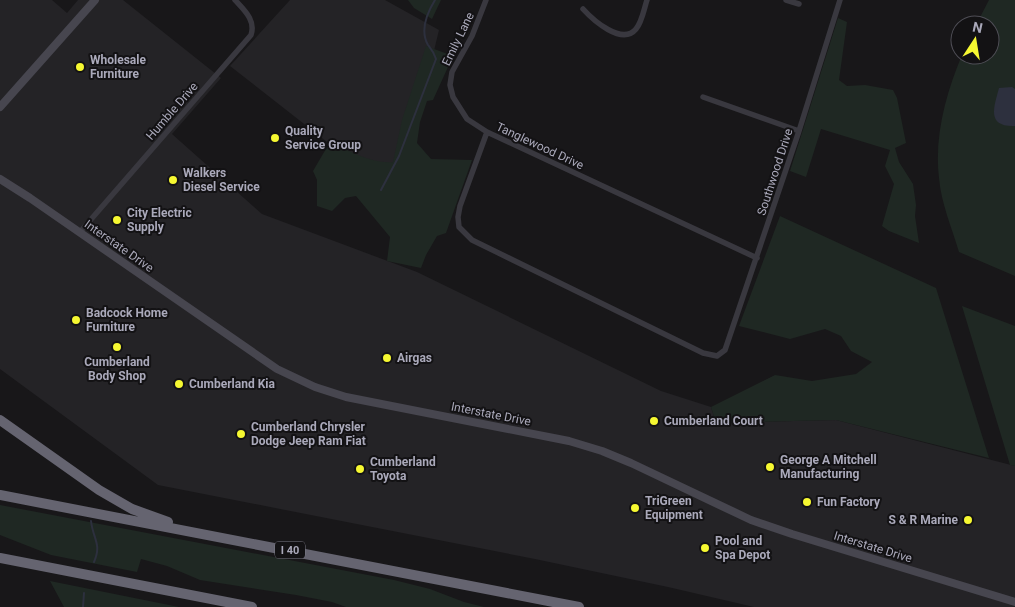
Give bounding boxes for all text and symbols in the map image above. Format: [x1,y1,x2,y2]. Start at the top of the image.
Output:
street label: Emily Lane [439,10,477,68]
north arrow [950,15,1000,65]
text: N [971,18,984,36]
place label: Wholesale Furniture [90,53,146,81]
marker: Wholesale Furniture [74,61,86,73]
street label: Humble Drive [143,79,201,143]
street label: Tanglewood Drive [494,120,586,172]
place label: Quality Service Group [285,124,361,152]
street label: Southwood Drive [754,127,796,217]
marker: Quality Service Group [269,132,281,144]
place label: Walkers Diesel Service [183,166,260,194]
marker: Walkers Diesel Service [167,174,179,186]
place label: City Electric Supply [127,206,192,234]
marker: City Electric Supply [111,214,123,226]
street label: Interstate Drive [82,217,156,275]
place label: Badcock Home Furniture [86,306,168,334]
marker: Badcock Home Furniture [70,314,82,326]
marker: Cumberland Body Shop [111,341,123,353]
place label: Airgas [397,351,432,365]
marker: Airgas [381,352,393,364]
place label: Cumberland Body Shop [84,355,150,383]
place label: Cumberland Kia [189,377,275,391]
marker: Cumberland Kia [173,378,185,390]
street label: Interstate Drive [450,399,532,429]
place label: Cumberland Court [664,414,763,428]
marker: Cumberland Court [648,415,660,427]
place label: Cumberland Chrysler Dodge Jeep Ram Fiat [251,420,366,448]
marker: Cumberland Chrysler Dodge Jeep Ram Fiat [235,428,247,440]
place label: George A Mitchell Manufacturing [780,453,877,481]
place label: Cumberland Toyota [370,455,436,483]
marker: George A Mitchell Manufacturing [764,461,776,473]
marker: Cumberland Toyota [354,463,366,475]
place label: TriGreen Equipment [645,494,703,522]
place label: Fun Factory [817,495,881,509]
marker: Fun Factory [801,496,813,508]
marker: TriGreen Equipment [629,502,641,514]
place label: S & R Marine [888,513,959,527]
marker: S & R Marine [962,514,974,526]
street label: Interstate Drive [832,528,914,566]
place label: Pool and Spa Depot [715,534,770,562]
road number: I 40 [275,542,305,558]
marker: Pool and Spa Depot [699,542,711,554]

